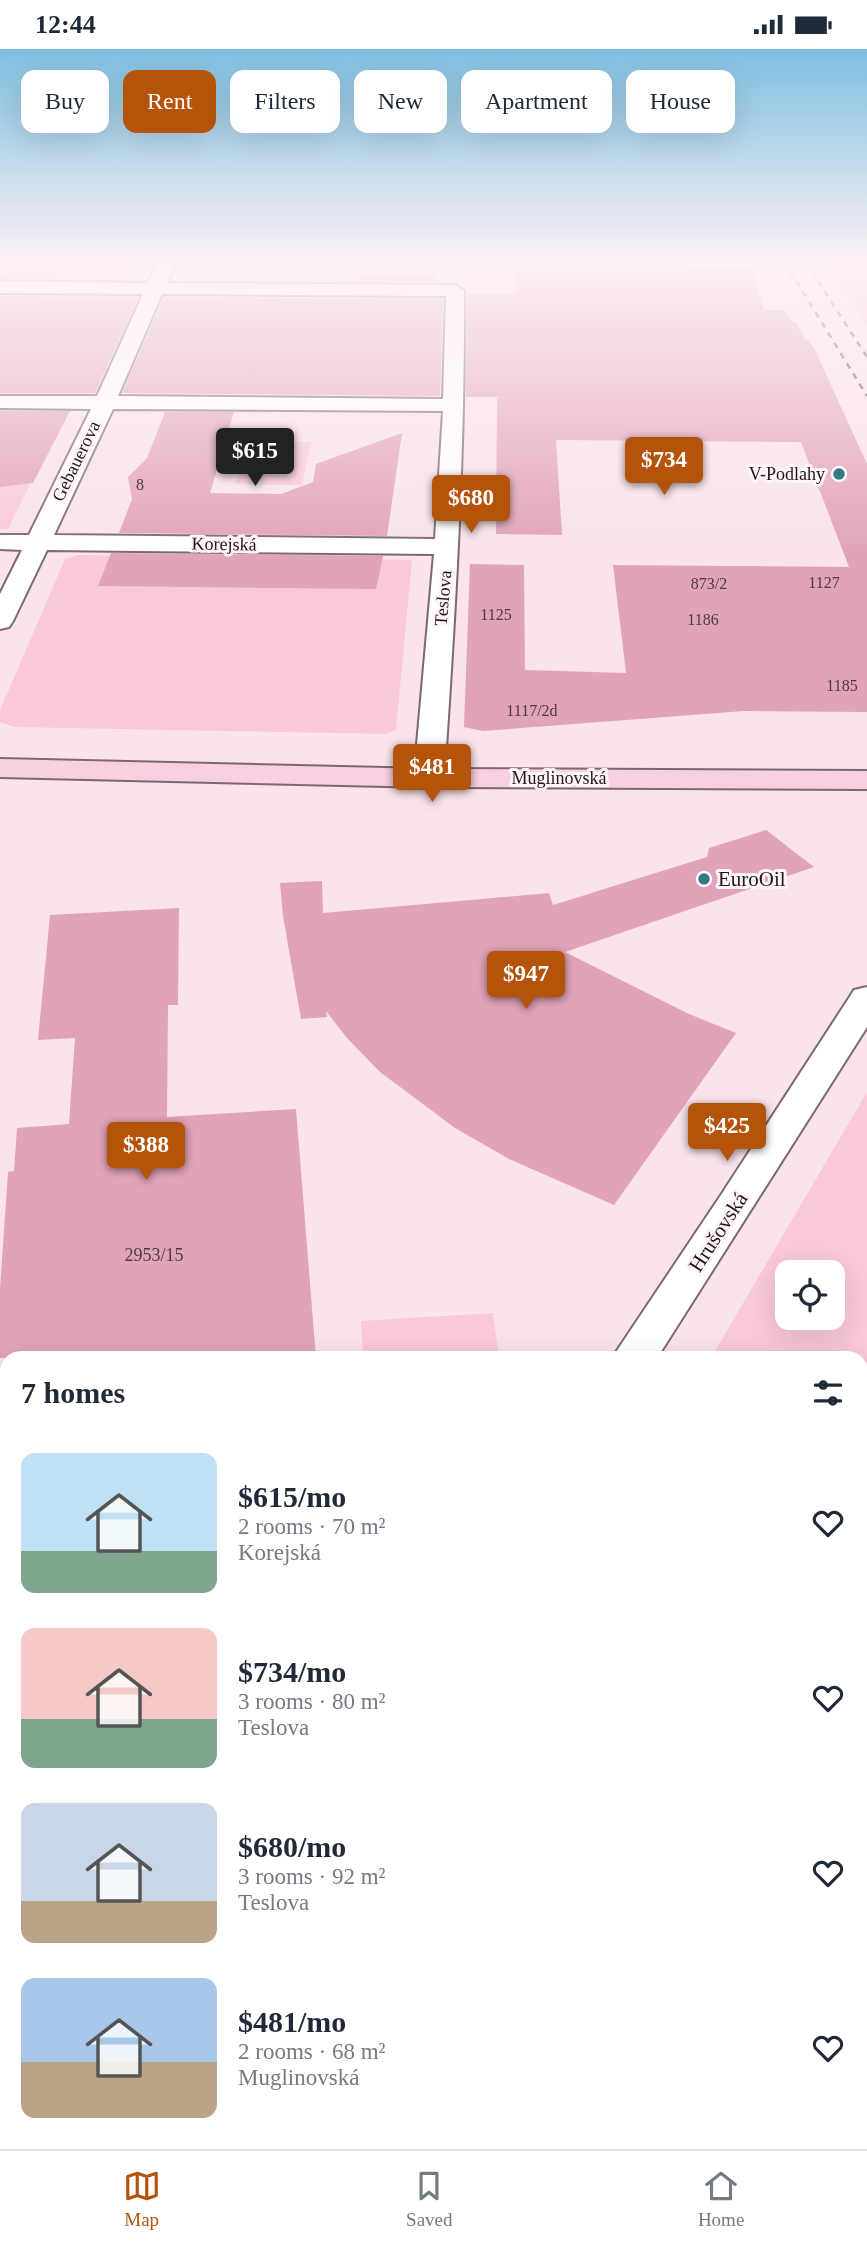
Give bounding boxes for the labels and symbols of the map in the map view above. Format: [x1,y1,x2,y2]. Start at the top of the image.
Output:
street label: Gebauerova [48,418,104,504]
pin: $615 [214,429,296,488]
pin: $734 [623,437,705,497]
place label: V-Podlahy [749,464,825,484]
marker: V-Podlahy [831,466,847,482]
pin: $680 [430,475,512,535]
house number: 8 [136,476,144,493]
street label: Korejská [191,533,257,555]
street label: Teslova [431,569,455,627]
house number: 1127 [808,574,840,591]
house number: 873/2 [691,575,727,592]
house number: 1125 [480,606,512,623]
house number: 1186 [687,611,719,628]
house number: 1185 [826,677,858,694]
house number: 1117/2d [506,702,558,719]
pin: $481 [391,745,473,804]
street label: Muglinovská [511,768,607,788]
place label: EuroOil [718,867,786,891]
marker: EuroOil [696,871,712,887]
pin: $947 [485,951,567,1011]
pin: $425 [686,1103,768,1163]
pin: $388 [105,1123,187,1182]
street label: Hrušovská [683,1187,753,1276]
house number: 2953/15 [124,1245,184,1265]

